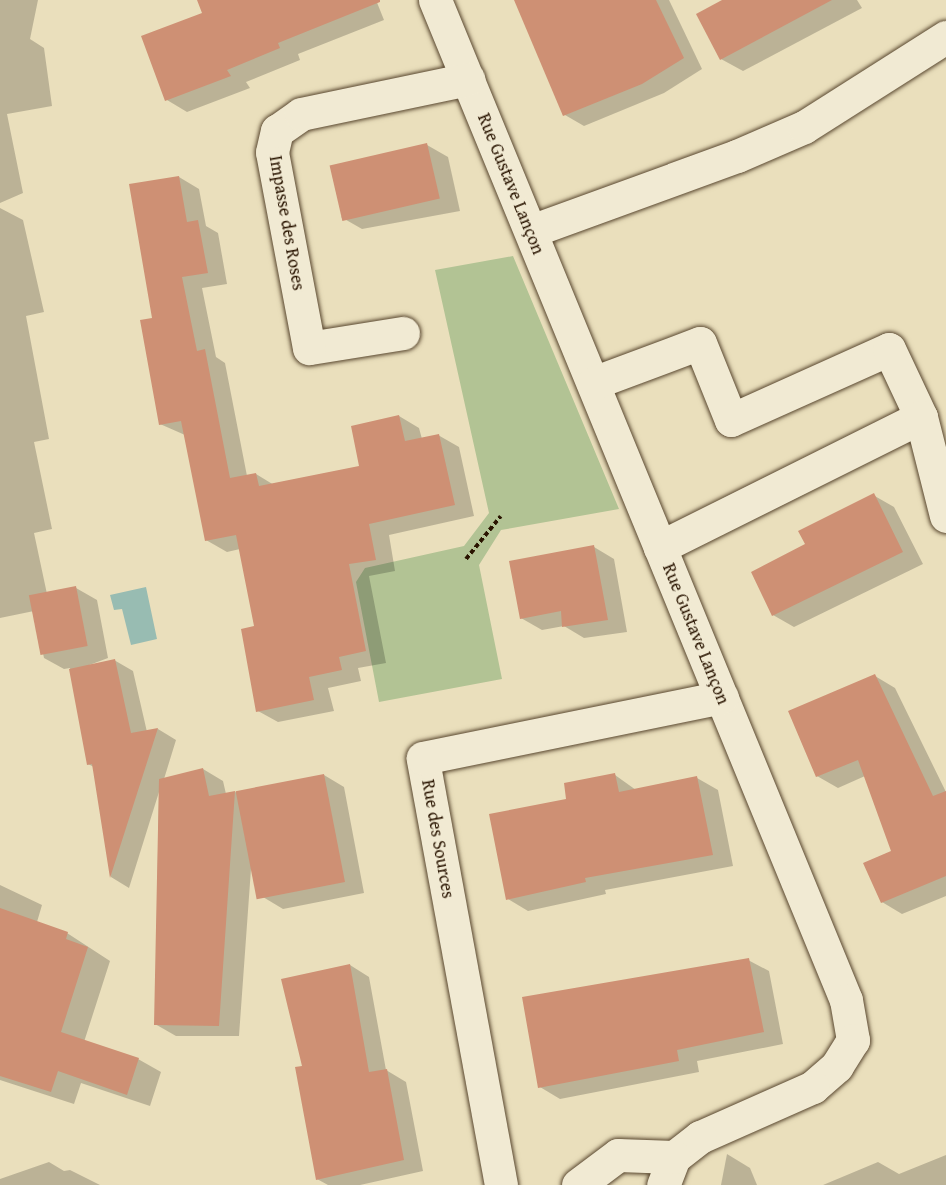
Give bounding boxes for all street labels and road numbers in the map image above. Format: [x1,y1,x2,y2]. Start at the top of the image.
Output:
street label: Rue Gustave Lançon [473,110,549,258]
street label: Impasse des Roses [265,154,309,292]
street label: Rue Gustave Lançon [658,560,734,708]
street label: Rue des Sources [417,778,459,900]

